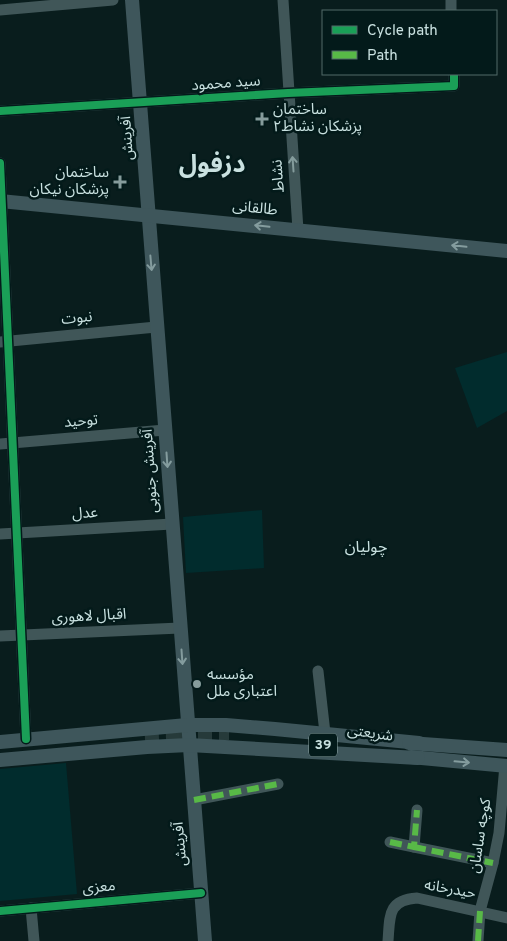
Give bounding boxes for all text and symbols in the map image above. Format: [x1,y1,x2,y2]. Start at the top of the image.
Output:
legend [322,10,497,75]
text: Cycle path [367,22,438,41]
text: Path [367,47,398,66]
street label: سید محمود [191,72,261,96]
place label: ساختمان پزشکان نشاط۲ [273,101,362,137]
marker: ساختمان پزشکان نشاط۲ [255,112,269,126]
street label: آفرینش [117,115,139,161]
district label: دزفول [179,150,245,182]
one-way arrow [289,156,298,172]
street label: نشاط [268,159,290,193]
place label: ساختمان پزشکان نیکان [30,164,109,200]
marker: ساختمان پزشکان نیکان [113,175,127,189]
street label: طالقانی [231,197,279,221]
one-way arrow [254,222,270,231]
one-way arrow [451,241,467,251]
one-way arrow [147,255,156,271]
street label: نبوت [61,308,93,330]
street label: توحید [63,411,99,433]
street label: آفرینش جنوبی [139,428,163,514]
one-way arrow [162,452,172,468]
street label: عدل [72,504,99,524]
district label: چولیان [345,538,387,558]
street label: اقبال لاهوری [51,606,127,628]
one-way arrow [178,649,187,665]
place label: مؤسسه اعتباری ملل [207,666,277,702]
marker: مؤسسه اعتباری ملل [191,678,203,690]
street label: شریعتی [346,721,394,747]
road number: 39 [309,734,337,756]
one-way arrow [454,757,470,767]
street label: کوچه ساسان [466,796,496,875]
street label: آفرینش [170,820,192,867]
street label: حیدرخانه [423,876,477,904]
street label: معزی [82,877,116,899]

